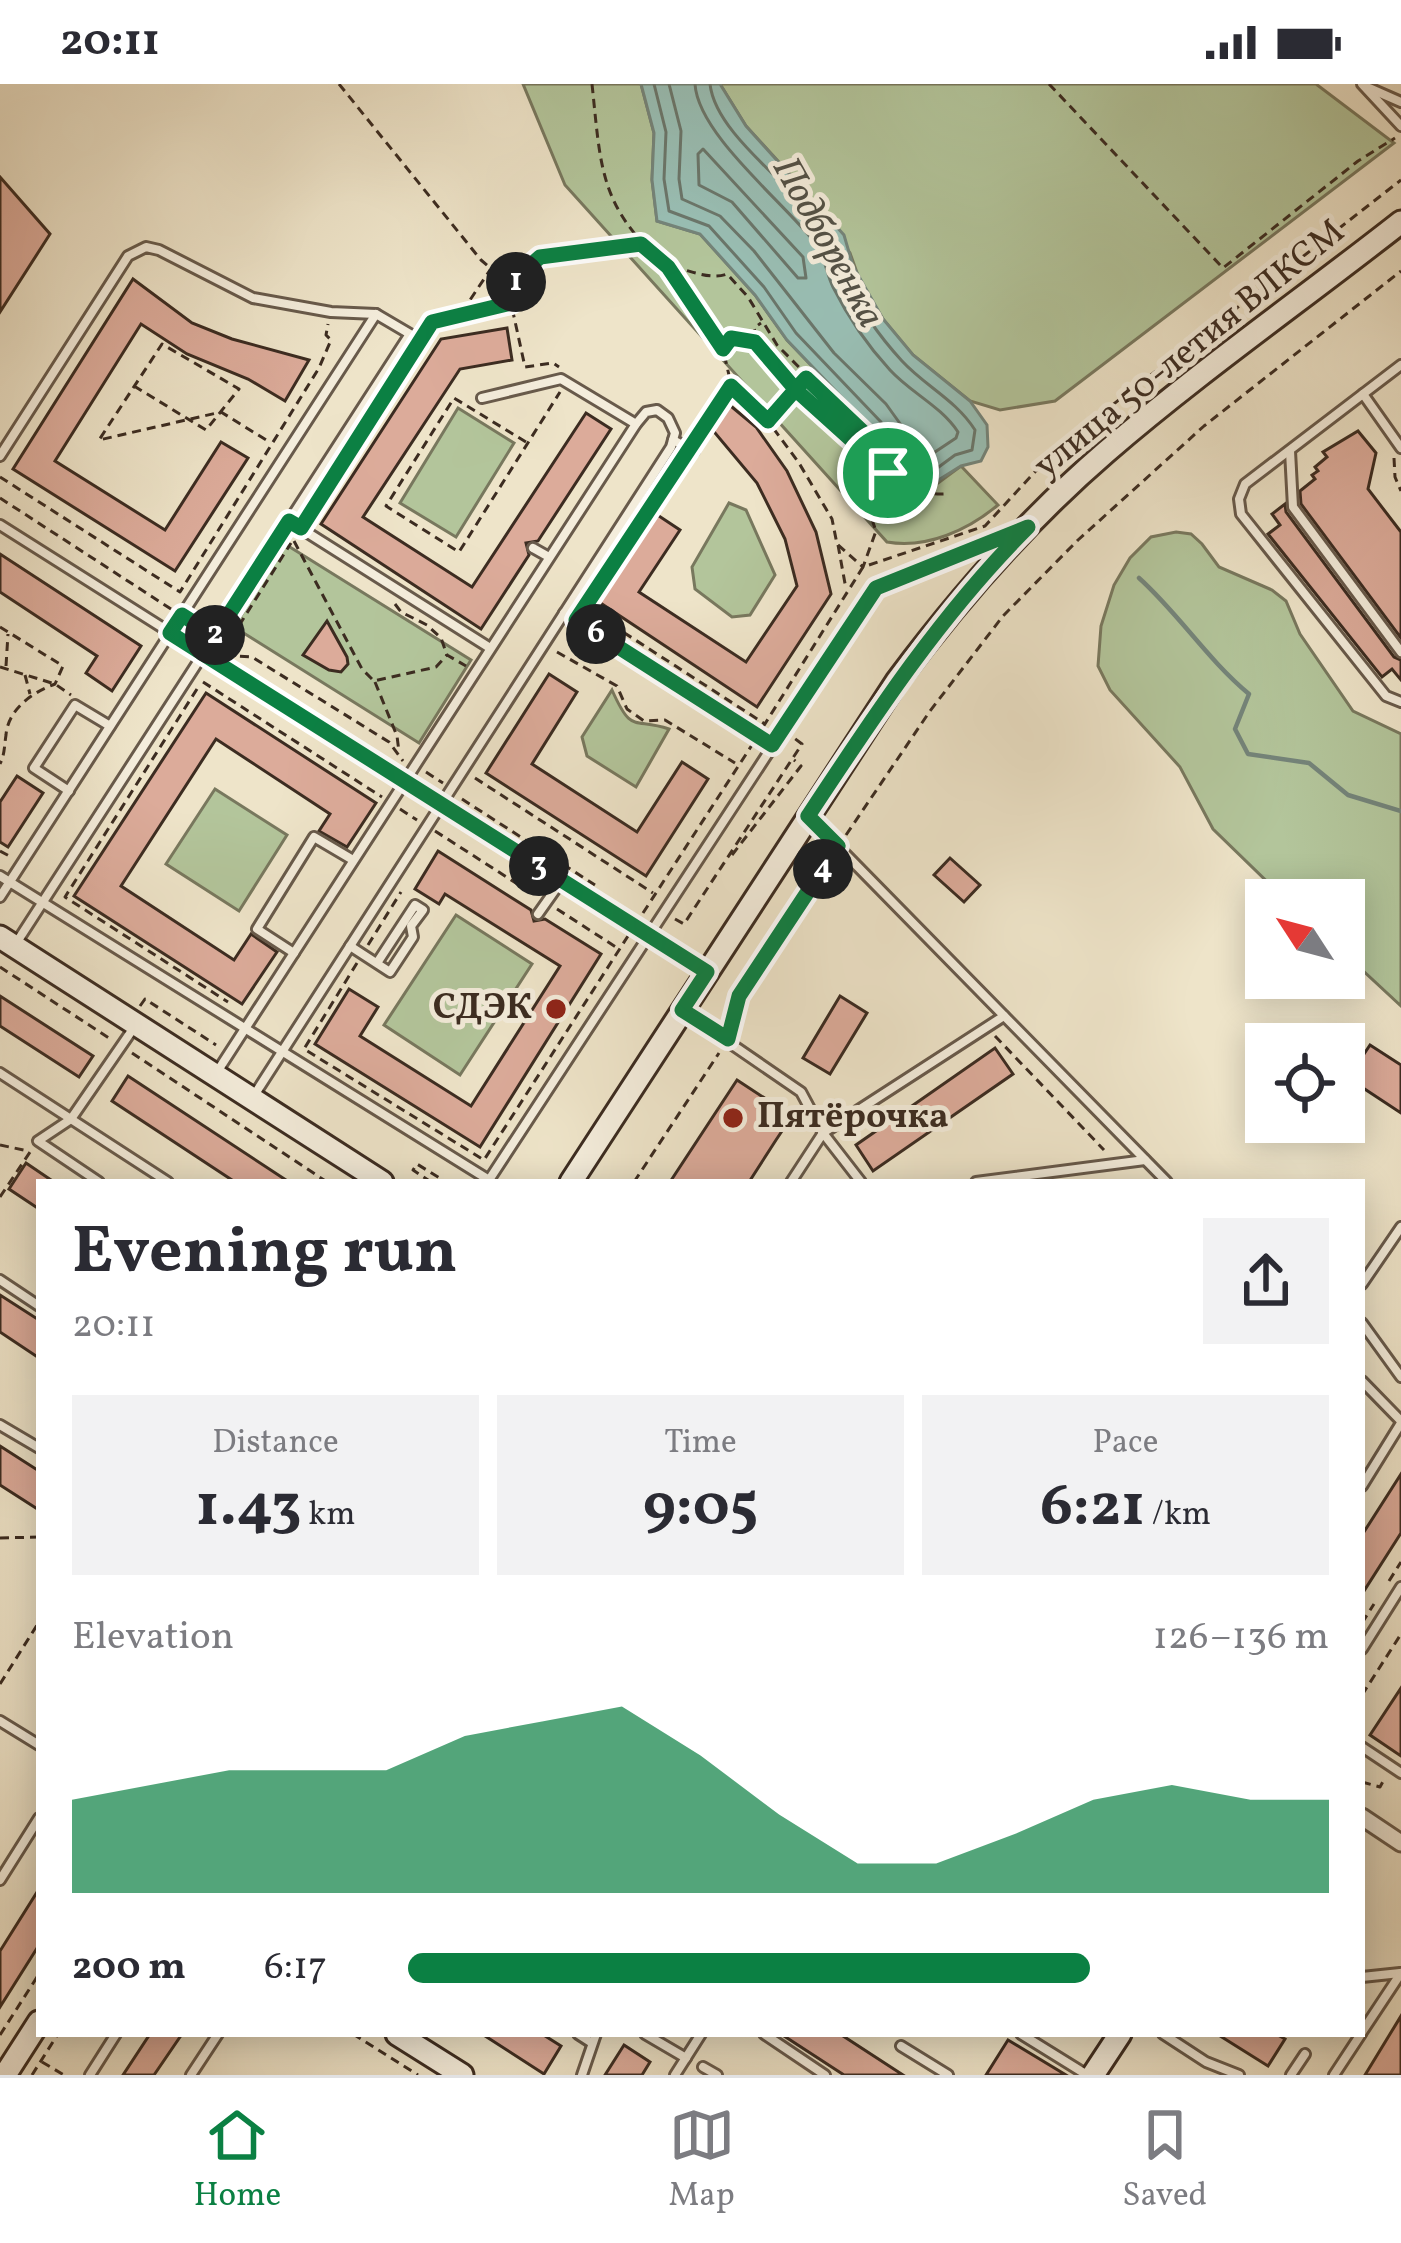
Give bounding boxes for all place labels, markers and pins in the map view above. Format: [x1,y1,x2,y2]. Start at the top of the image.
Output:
pin: 1 [486,252,546,312]
pin [837,422,939,524]
pin: 6 [566,604,626,664]
pin: 2 [185,605,245,665]
pin: 3 [509,836,569,896]
pin: 4 [793,839,853,899]
place label: СДЭК [433,984,532,1034]
marker: СДЭК [543,996,569,1022]
place label: Пятёрочка [757,1093,949,1143]
marker: Пятёрочка [720,1105,746,1131]

